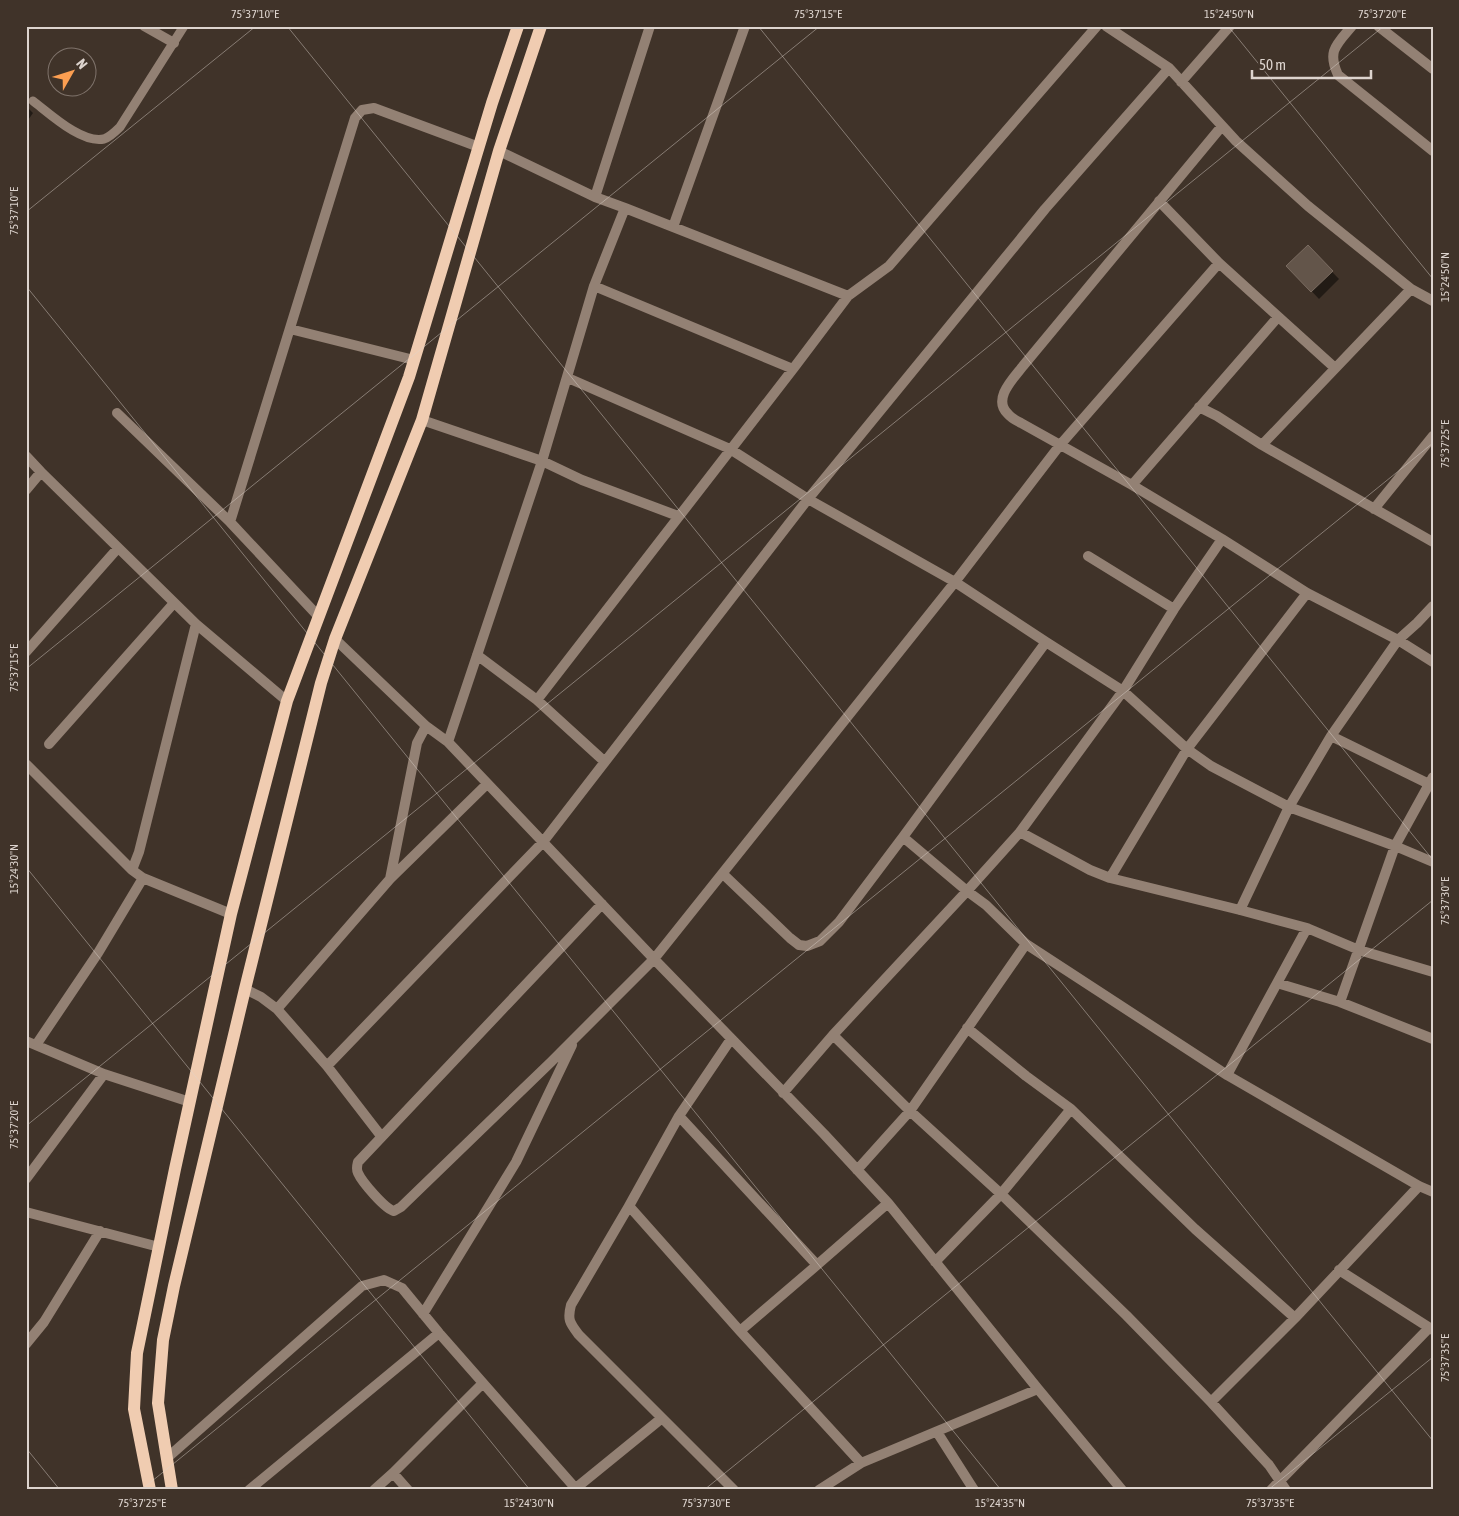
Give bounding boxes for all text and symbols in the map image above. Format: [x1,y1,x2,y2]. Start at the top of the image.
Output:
text: 75°37'10"E [231,7,279,21]
text: 75°37'15"E [794,7,842,21]
text: 15°24'50"N [1204,7,1254,21]
text: 75°37'20"E [1358,7,1406,21]
north arrow [48,48,98,98]
scale bar [1252,48,1370,80]
text: N [73,56,91,72]
text: 50 m [1259,56,1286,73]
text: 75°37'10"E [7,187,21,235]
text: 15°24'50"N [1438,252,1452,302]
text: 75°37'25"E [1438,420,1452,468]
text: 75°37'15"E [7,644,21,692]
text: 15°24'30"N [7,844,21,894]
text: 75°37'30"E [1438,877,1452,925]
text: 75°37'20"E [7,1101,21,1149]
text: 75°37'35"E [1438,1334,1452,1382]
text: 75°37'25"E [118,1496,166,1510]
text: 15°24'30"N [504,1496,554,1510]
text: 75°37'30"E [682,1496,730,1510]
text: 15°24'35"N [975,1496,1025,1510]
text: 75°37'35"E [1246,1496,1294,1510]

